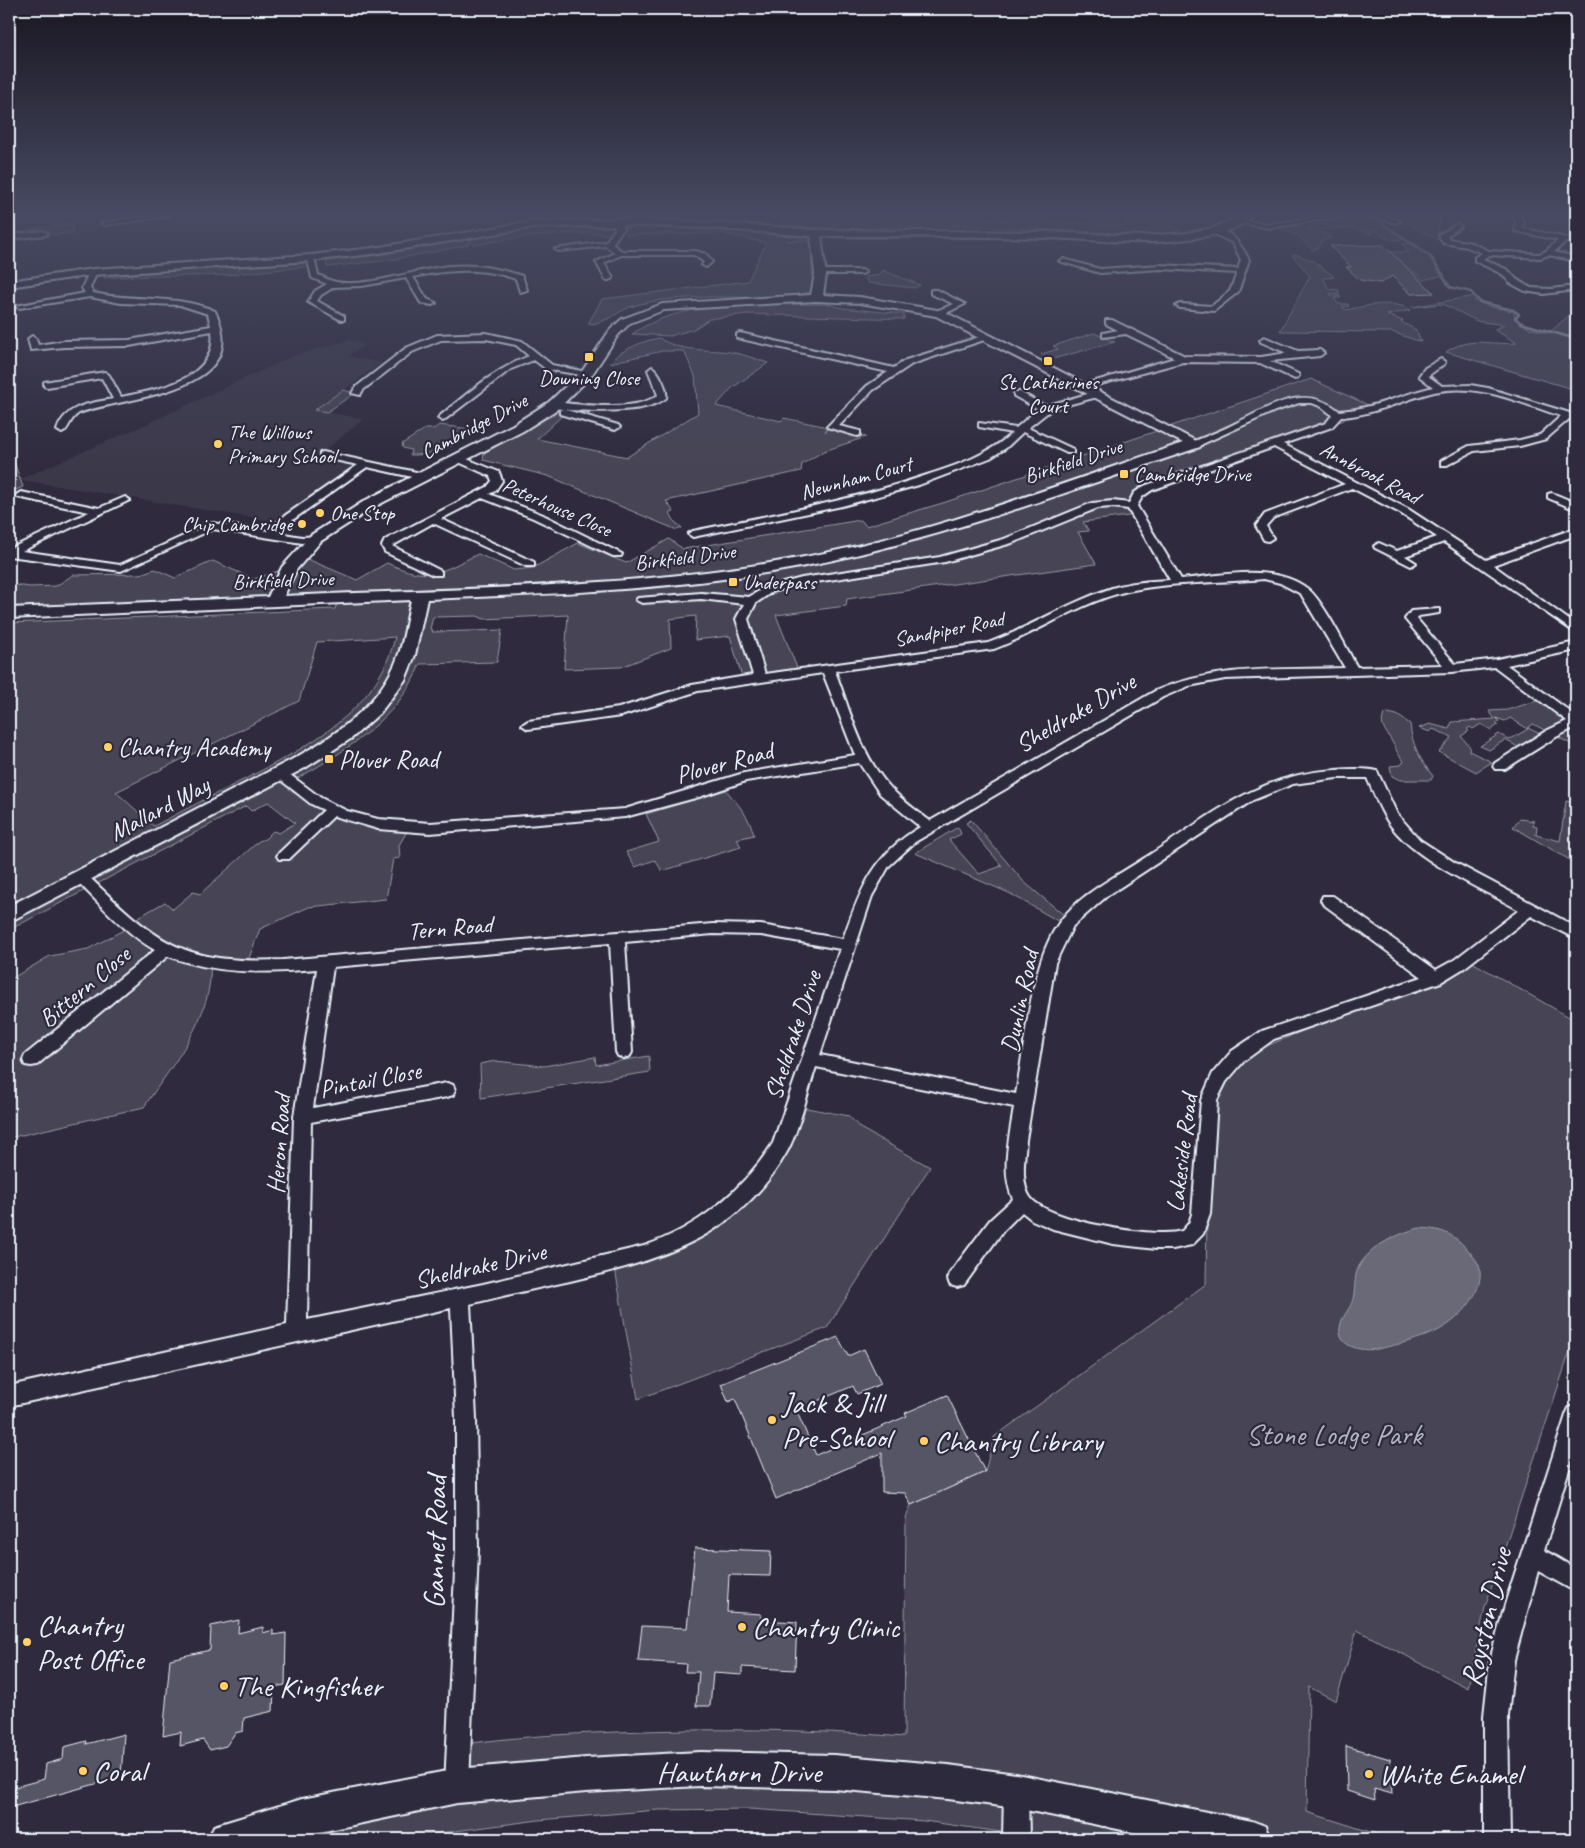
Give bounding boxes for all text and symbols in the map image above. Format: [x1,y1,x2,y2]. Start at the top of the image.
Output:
marker: Downing Close [583,351,595,363]
marker: St Catherines Court [1042,355,1054,367]
place label: Downing Close [539,365,641,391]
place label: St Catherines Court [998,369,1100,419]
street label: Cambridge Drive [416,387,533,465]
place label: The Willows Primary School [228,419,339,469]
street label: Birkfield Drive [1021,432,1127,489]
street label: Annbrook Road [1316,436,1427,511]
marker: The Willows Primary School [212,438,224,450]
street label: Newnham Court [797,450,918,505]
place label: Cambridge Drive [1134,461,1252,487]
marker: Cambridge Drive [1118,468,1130,480]
street label: Peterhouse Close [499,472,617,543]
place label: One Stop [330,500,396,526]
marker: One Stop [314,507,326,519]
place label: Chip Cambridge [182,511,294,537]
marker: Chip Cambridge [296,518,308,530]
street label: Birkfield Drive [633,538,739,576]
street label: Birkfield Drive [232,565,336,595]
place label: Underpass [743,569,818,595]
marker: Underpass [727,576,739,588]
street label: Sandpiper Road [892,605,1009,652]
street label: Sheldrake Drive [1010,665,1143,760]
place label: Chantry Academy [118,732,272,764]
street label: Plover Road [672,734,780,791]
marker: Chantry Academy [102,741,114,753]
place label: Plover Road [339,744,442,776]
marker: Plover Road [323,753,335,765]
street label: Mallard Way [104,768,216,849]
street label: Tern Road [406,908,497,948]
street label: Bittern Close [32,938,139,1035]
street label: Dunlin Road [994,943,1047,1055]
street label: Sheldrake Drive [757,965,829,1104]
street label: Pintail Close [317,1054,425,1105]
street label: Lakeside Road [1159,1088,1206,1214]
street label: Heron Road [260,1090,299,1195]
street label: Sheldrake Drive [412,1235,551,1297]
place label: Jack & Jill Pre-School [780,1384,896,1456]
marker: Jack & Jill Pre-School [766,1414,778,1426]
park label: Stone Lodge Park [1246,1415,1424,1453]
place label: Chantry Library [934,1422,1105,1460]
marker: Chantry Library [918,1435,930,1447]
street label: Gannet Road [415,1471,455,1609]
street label: Royston Drive [1452,1542,1521,1690]
place label: Chantry Post Office [37,1606,146,1678]
place label: Chantry Clinic [752,1608,901,1646]
marker: Chantry Clinic [736,1621,748,1633]
marker: Chantry Post Office [21,1636,33,1648]
place label: The Kingfisher [234,1667,384,1705]
marker: The Kingfisher [218,1680,230,1692]
place label: Coral [93,1752,151,1790]
street label: Hawthorn Drive [657,1753,823,1791]
place label: White Enamel [1379,1755,1526,1793]
marker: Coral [77,1765,89,1777]
marker: White Enamel [1363,1768,1375,1780]

